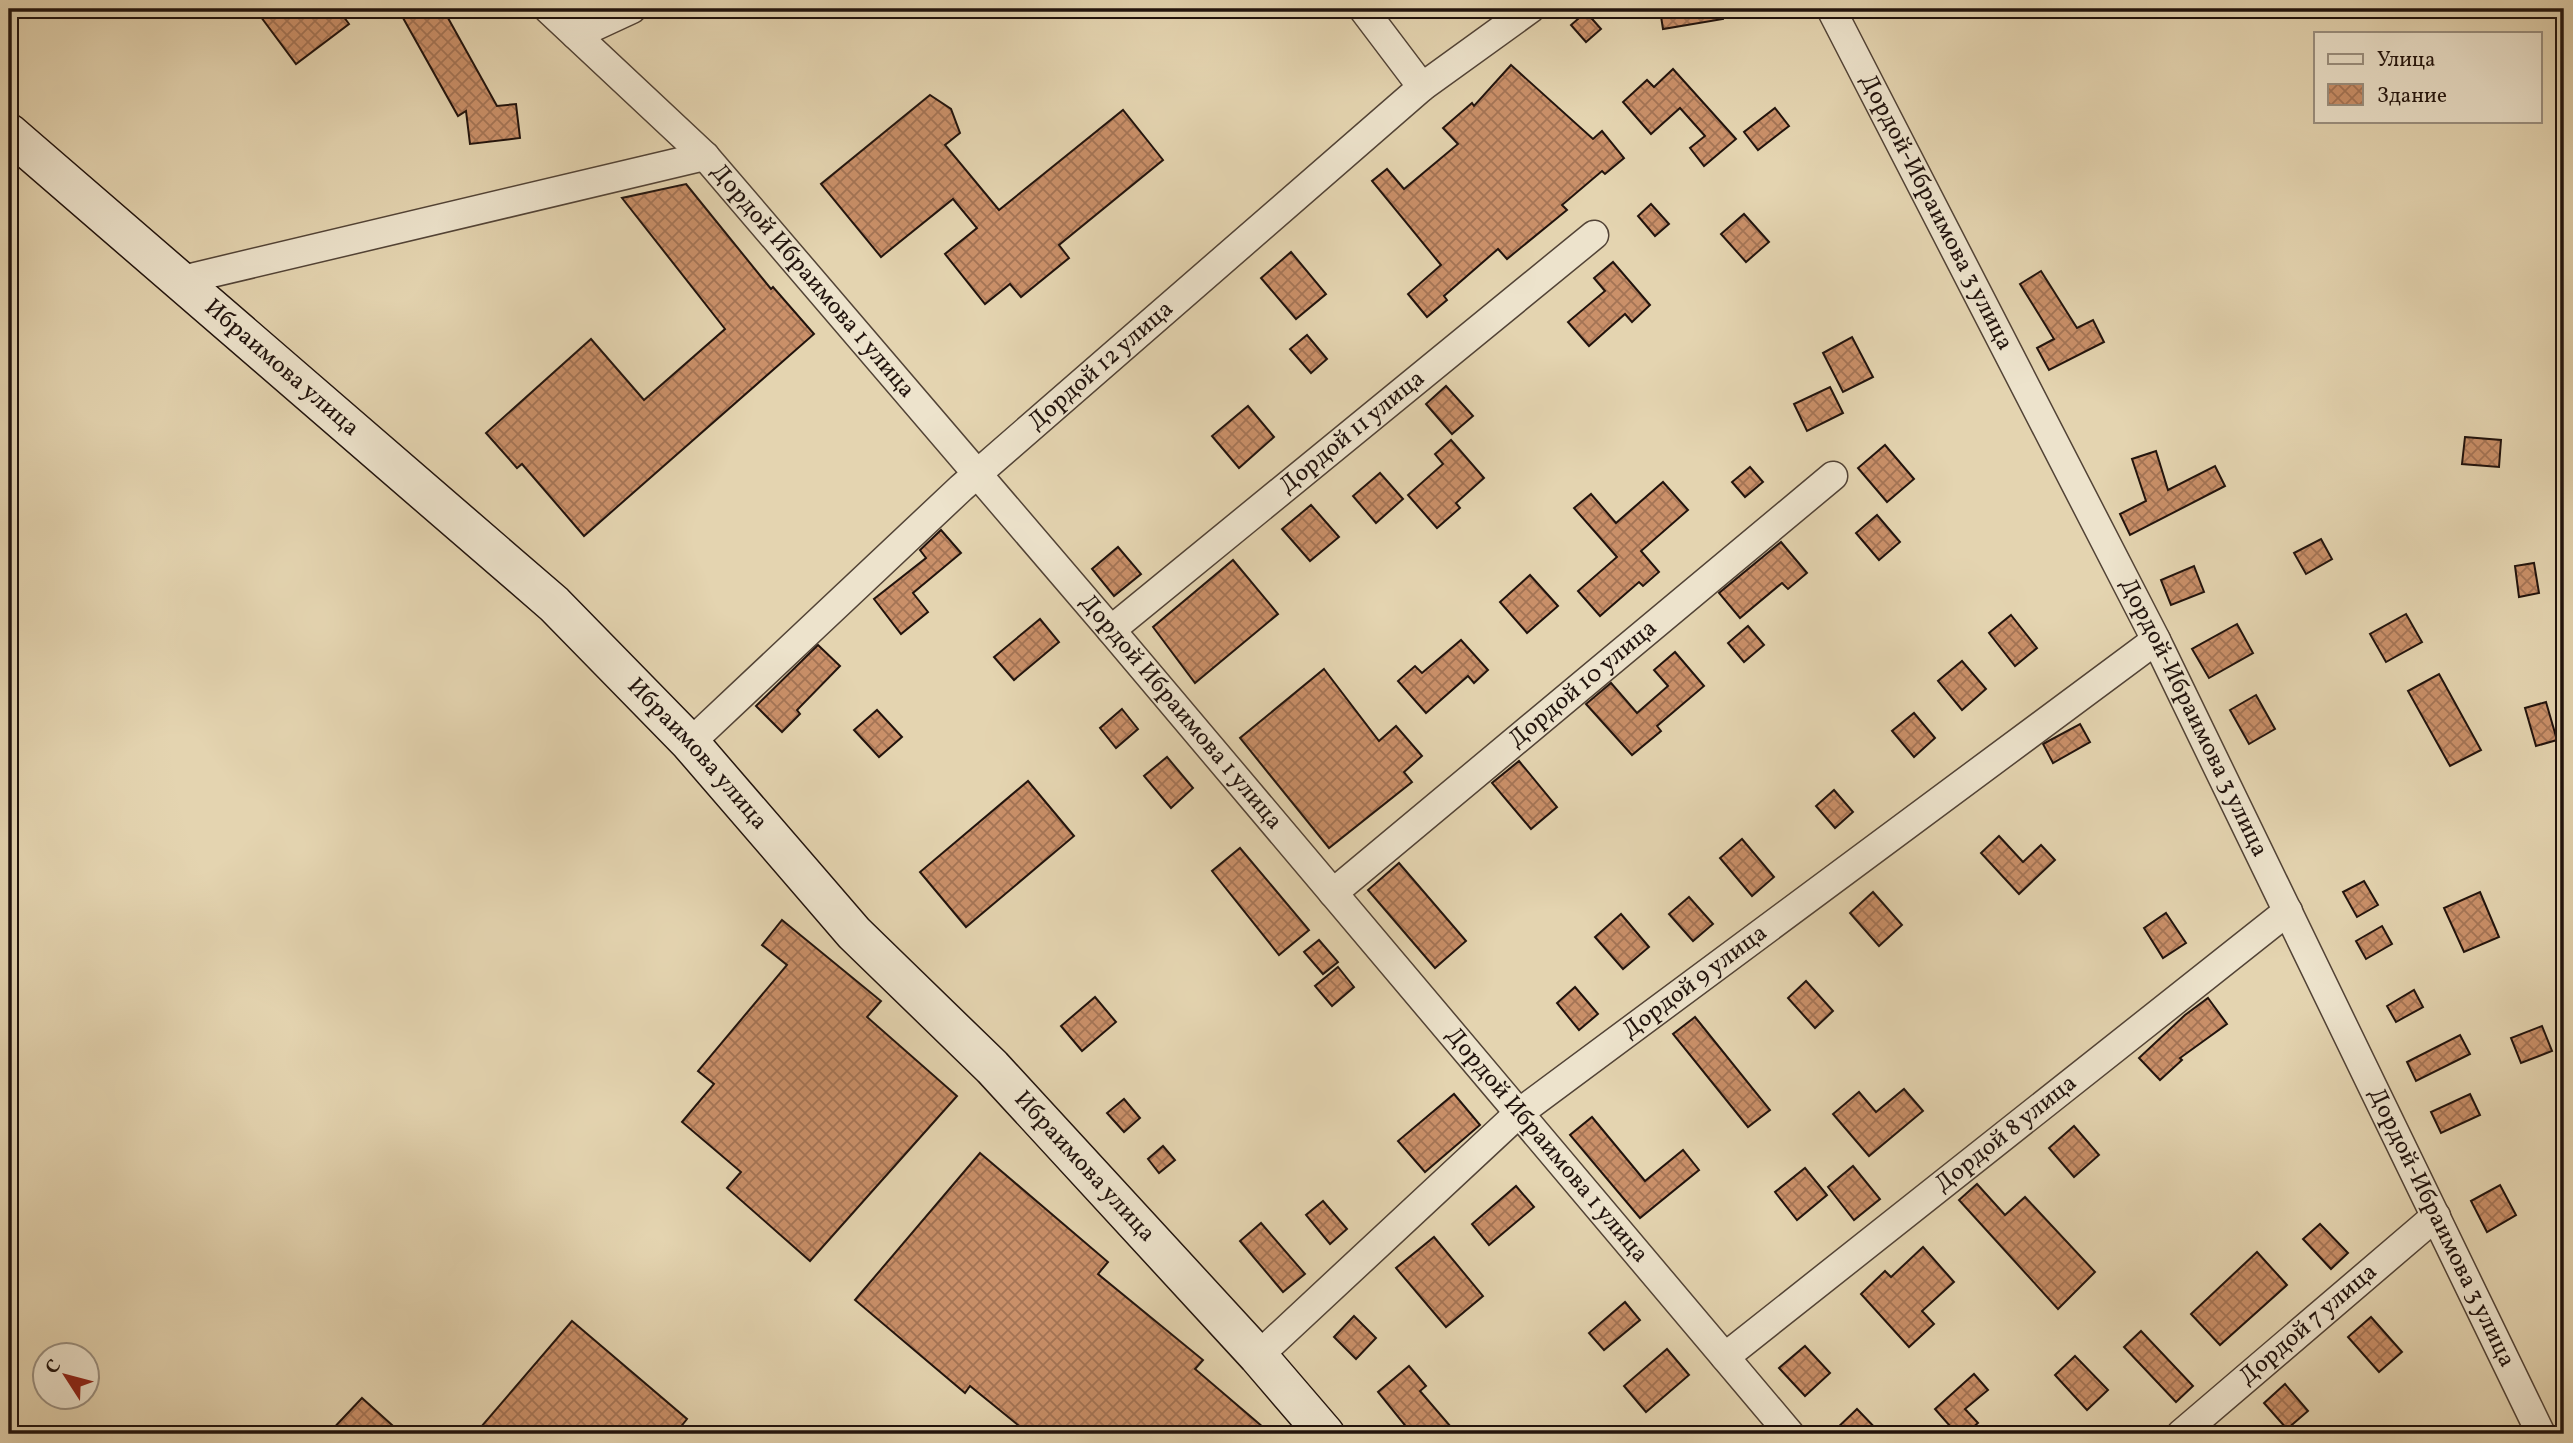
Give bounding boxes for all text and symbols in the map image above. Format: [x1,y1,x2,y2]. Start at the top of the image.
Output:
legend [2314,32,2542,122]
text: Улица [2377,46,2435,75]
street label: Дордой-Ибраимова 3 улица [1850,68,2021,357]
text: Здание [2377,82,2447,111]
street label: Дордой Ибраимова 1 улица [702,157,923,406]
street label: Ибраимова улица [196,292,366,445]
street label: Дордой 12 улица [1021,293,1181,439]
street label: Дордой 11 улица [1272,363,1433,502]
street label: Дордой-Ибраимова 3 улица [2110,572,2276,863]
street label: Дордой Ибраимова 1 улица [1071,587,1290,838]
street label: Дордой 10 улица [1502,612,1665,756]
street label: Ибраимова улица [619,671,775,838]
street label: Дордой 9 улица [1615,917,1775,1047]
street label: Дордой Ибраимова 1 улица [1437,1020,1656,1271]
street label: Дордой 8 улица [1928,1067,2085,1201]
street label: Дордой-Ибраимова 3 улица [2359,1082,2523,1373]
street label: Ибраимова улица [1005,1084,1163,1250]
street label: Дордой 7 улица [2232,1256,2385,1394]
north arrow [32,1342,102,1412]
text: С [40,1355,68,1380]

